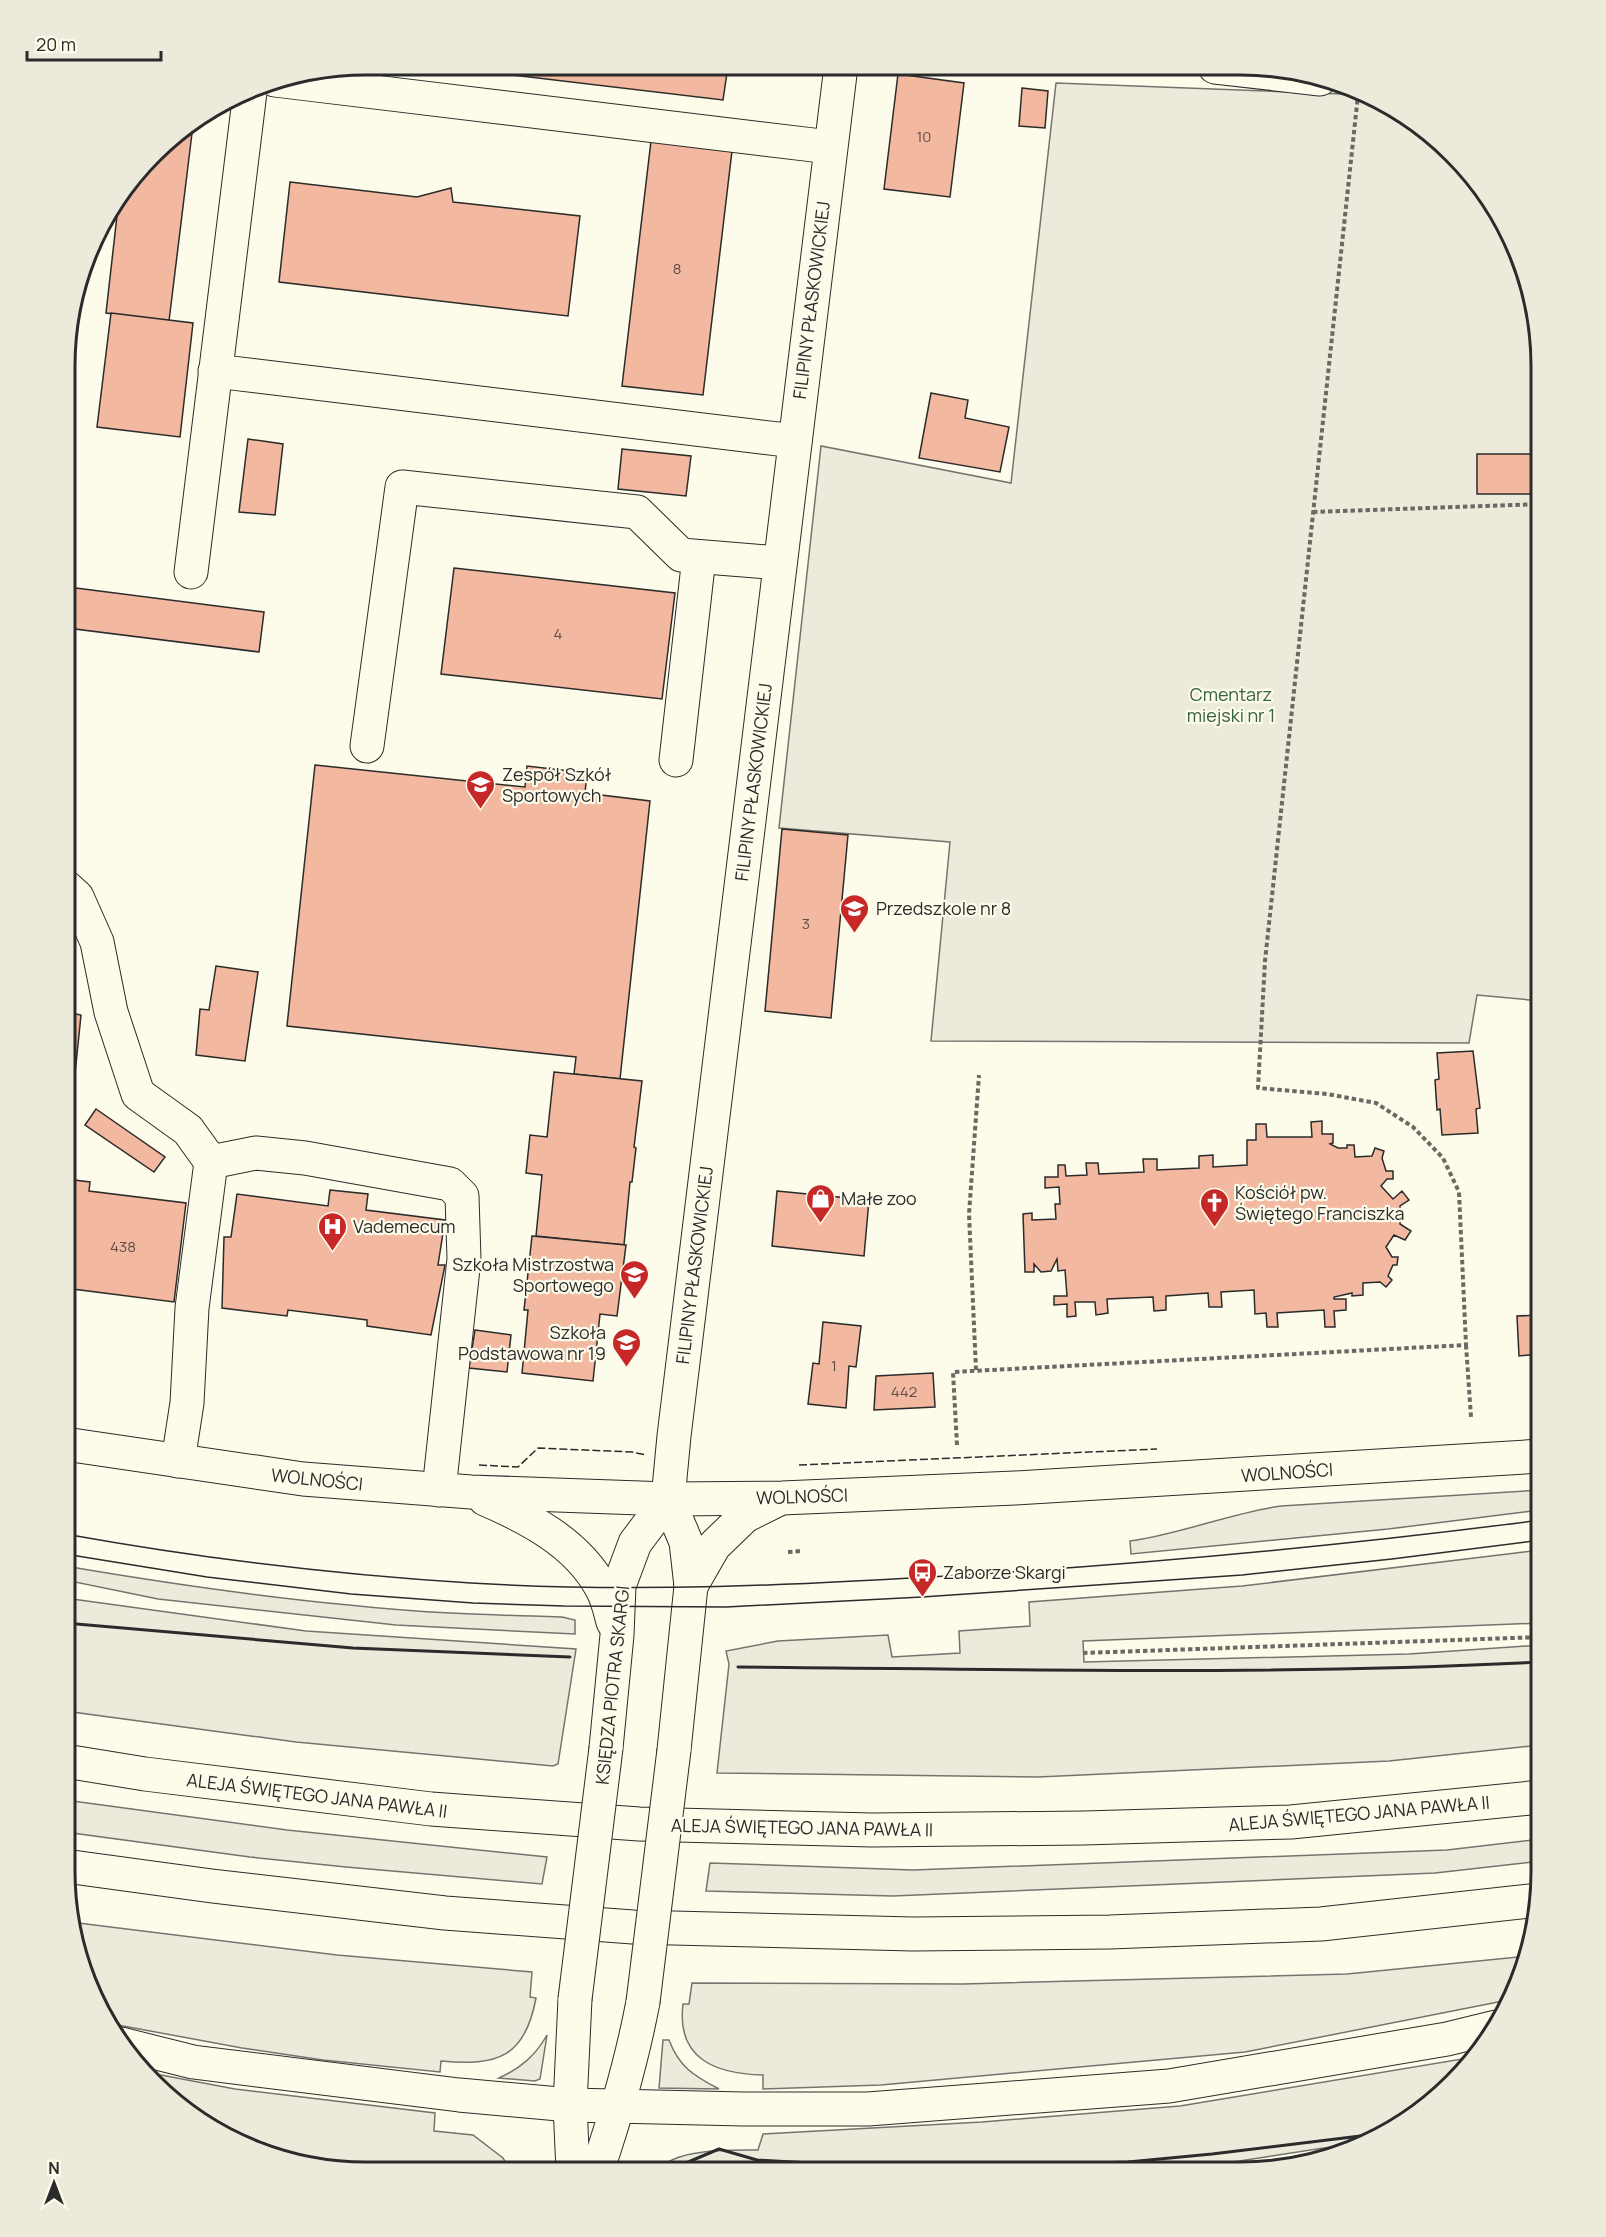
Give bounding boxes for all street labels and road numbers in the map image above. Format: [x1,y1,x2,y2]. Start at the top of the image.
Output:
street label: FILIPINY PŁASKOWICKIEJ [787,200,835,400]
street label: FILIPINY PŁASKOWICKIEJ [729,682,777,882]
street label: FILIPINY PŁASKOWICKIEJ [670,1165,718,1365]
street label: WOLNOŚCI [1240,1457,1334,1487]
street label: WOLNOŚCI [270,1462,364,1496]
street label: WOLNOŚCI [755,1482,849,1510]
street label: KSIĘDZA PIOTRA SKARGI [590,1584,634,1786]
street label: ALEJA ŚWIĘTEGO JANA PAWŁA II [185,1767,449,1823]
street label: ALEJA ŚWIĘTEGO JANA PAWŁA II [1227,1790,1491,1836]
street label: ALEJA ŚWIĘTEGO JANA PAWŁA II [671,1813,933,1841]

